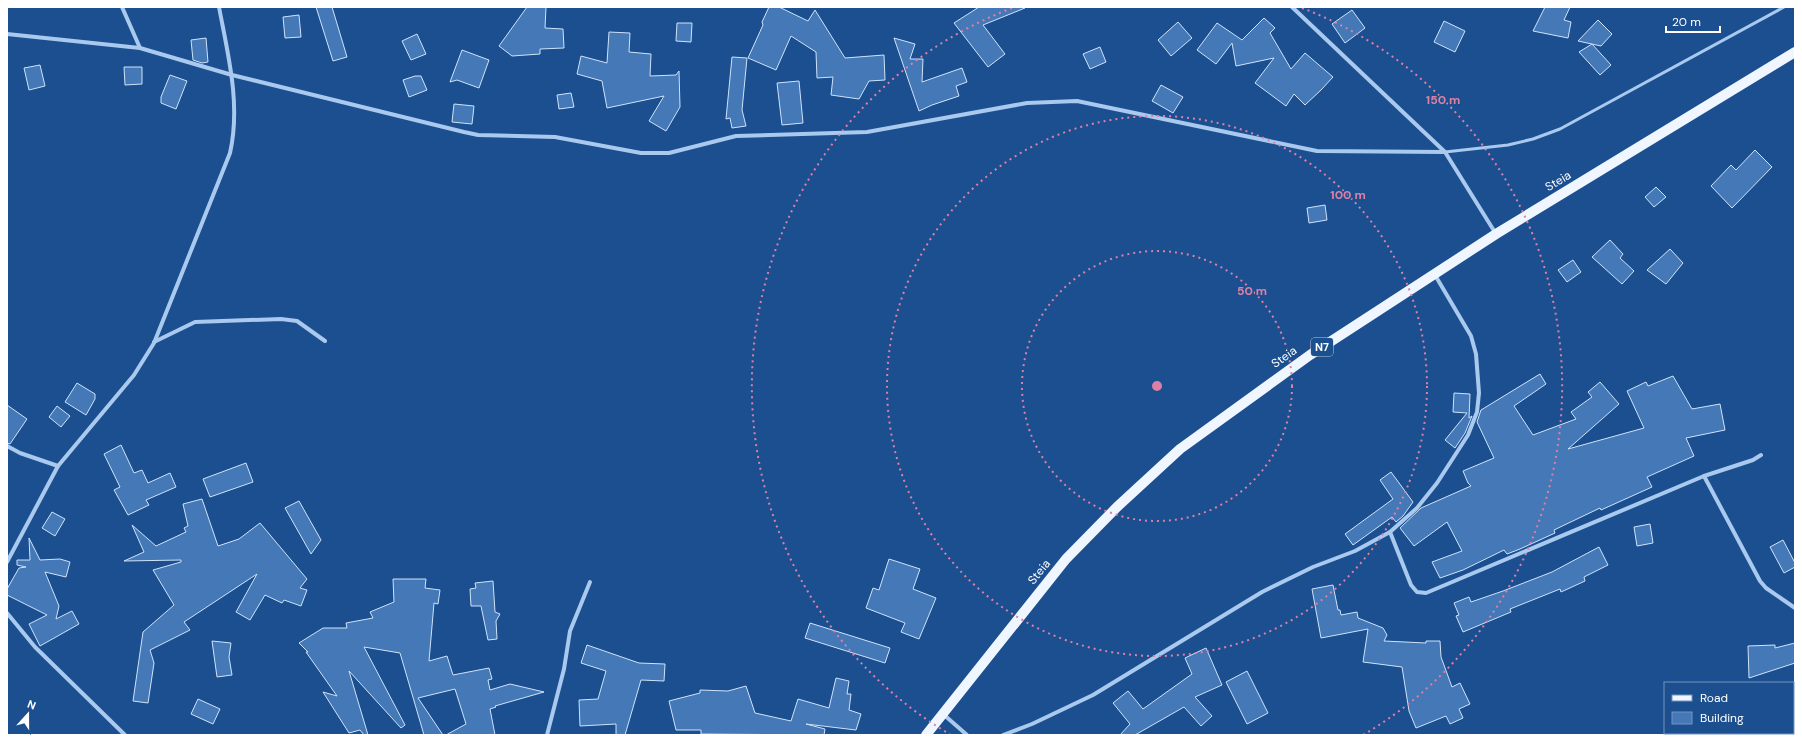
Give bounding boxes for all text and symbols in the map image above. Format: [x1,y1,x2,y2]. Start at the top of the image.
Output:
scale bar [1666,8,1720,34]
text: 20 m [1672,14,1701,30]
text: 150 m [1426,92,1460,108]
street label: Steia [1542,167,1574,195]
text: 100 m [1330,187,1366,203]
text: 50 m [1237,283,1267,299]
road number: N7 [1311,338,1333,356]
street label: Steia [1268,342,1300,372]
centre of rings [1150,379,1164,393]
street label: Steia [1024,556,1054,588]
legend [1664,682,1794,734]
text: Road [1700,690,1728,706]
north arrow [8,694,48,734]
text: N [25,697,38,713]
text: Building [1700,710,1744,726]

